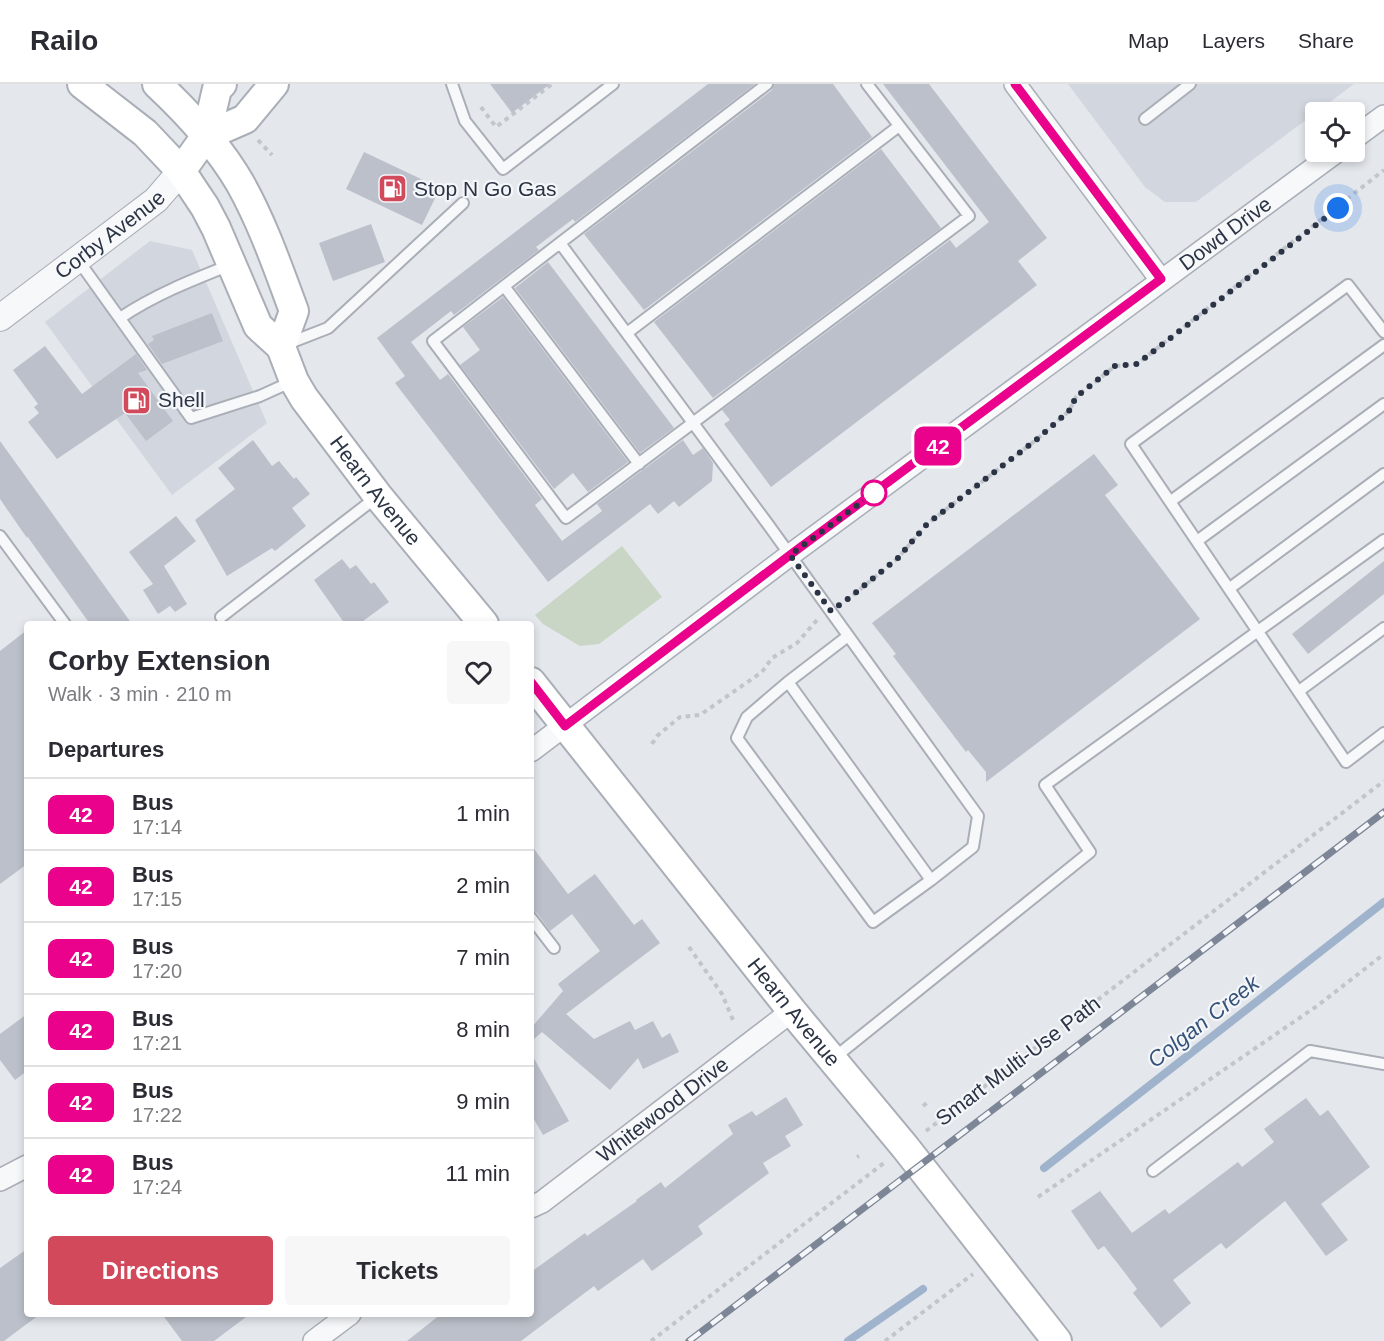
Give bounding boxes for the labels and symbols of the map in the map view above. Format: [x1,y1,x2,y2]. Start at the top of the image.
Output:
fuel station icon: Stop N Go Gas [377,173,409,205]
place label: Stop N Go Gas [414,177,556,200]
street label: Corby Avenue [50,186,170,283]
street label: Dowd Drive [1175,192,1276,275]
your location [1323,193,1353,223]
fuel station icon: Shell [121,384,153,416]
place label: Shell [158,388,205,411]
line badge: 42 [911,426,965,466]
street label: Hearn Avenue [326,431,426,550]
unlabelled marker [861,480,887,506]
street label: Hearn Avenue [743,953,845,1071]
water label: Colgan Creek [1143,970,1265,1073]
street label: Smart Multi-Use Path [931,991,1104,1130]
street label: Whitewood Drive [592,1052,733,1167]

